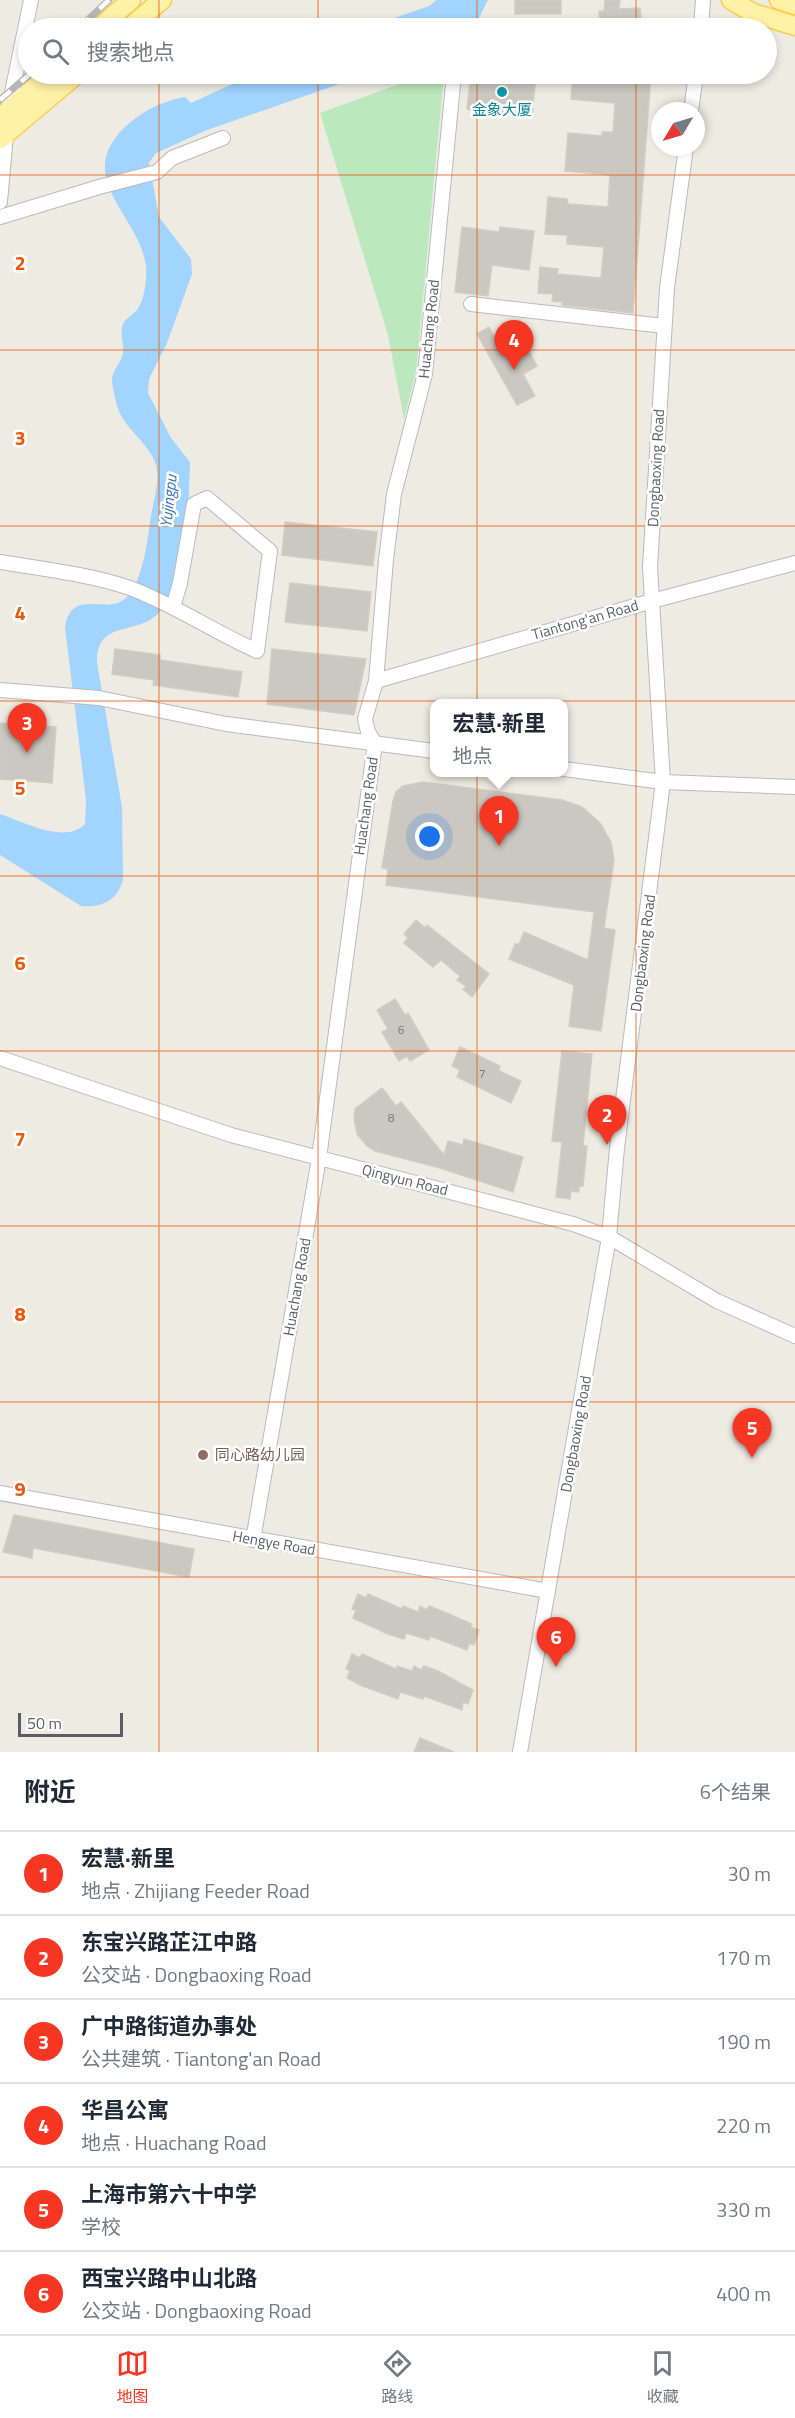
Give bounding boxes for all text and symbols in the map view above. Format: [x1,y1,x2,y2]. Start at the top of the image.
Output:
search box [18,18,777,84]
icon: search [39,35,72,68]
text: 搜索地点 [87,35,175,69]
marker: 金象大厦 [495,85,509,99]
place label: 金象大厦 [472,98,532,121]
north arrow [651,102,705,156]
text: 2 [14,247,26,278]
street label: Huachang Road [412,278,445,380]
pin: 4 [494,320,534,370]
street label: Dongbaoxing Road [641,408,670,528]
text: 3 [14,422,26,453]
water label: Yujingpu [153,472,183,529]
street label: Tiantong'an Road [529,593,641,646]
text: 4 [14,597,26,628]
popup [430,699,568,777]
pin: 3 [8,704,46,753]
text: 宏慧·新里 [452,706,546,740]
text: 地点 [452,740,492,771]
street label: Huachang Road [347,755,384,857]
text: 5 [14,772,26,803]
pin: 1 [480,796,518,846]
your location [415,822,444,851]
street label: Dongbaoxing Road [624,893,661,1013]
text: 6 [14,947,26,978]
house number: 6 [398,1020,405,1039]
house number: 7 [479,1064,485,1083]
pin: 2 [588,1096,626,1145]
house number: 8 [388,1108,395,1127]
text: 7 [14,1123,26,1154]
street label: Qingyun Road [360,1158,451,1201]
street label: Huachang Road [277,1236,316,1338]
text: 8 [14,1298,26,1329]
street label: Dongbaoxing Road [554,1374,597,1494]
pin: 5 [732,1408,771,1458]
place label: 同心路幼儿园 [215,1443,305,1466]
marker: 同心路幼儿园 [196,1448,210,1462]
text: 9 [14,1473,26,1504]
street label: Hengye Road [231,1524,317,1561]
pin: 6 [536,1618,576,1667]
scale bar [18,1710,123,1738]
text: 50 m [27,1711,62,1735]
text: 附近 [24,1772,76,1811]
text: 6个结果 [700,1776,771,1807]
text: 宏慧·新里 [81,1841,175,1875]
text: 1 [38,1858,49,1889]
text: 30 m [727,1858,771,1889]
text: 地点 · Zhijiang Feeder Road [81,1875,310,1906]
text: 东宝兴路芷江中路 [81,1925,257,1959]
text: 2 [38,1942,49,1973]
text: 170 m [716,1942,771,1973]
text: 公交站 · Dongbaoxing Road [81,1959,312,1990]
text: 广中路街道办事处 [81,2009,257,2043]
text: 3 [38,2026,49,2057]
text: 190 m [716,2026,771,2057]
text: 公共建筑 · Tiantong'an Road [81,2043,321,2074]
text: 华昌公寓 [81,2093,169,2127]
text: 4 [38,2110,49,2141]
text: 220 m [716,2110,771,2141]
text: 地点 · Huachang Road [81,2127,266,2158]
text: 上海市第六十中学 [81,2177,257,2211]
text: 5 [38,2194,49,2225]
text: 330 m [716,2194,771,2225]
text: 学校 [81,2211,121,2242]
text: 西宝兴路中山北路 [81,2261,257,2295]
text: 6 [38,2278,49,2309]
text: 400 m [716,2278,771,2309]
text: 公交站 · Dongbaoxing Road [81,2295,312,2326]
tab: 地图 [116,2347,149,2408]
tab: 路线 [381,2347,414,2408]
tab: 收藏 [646,2347,679,2408]

